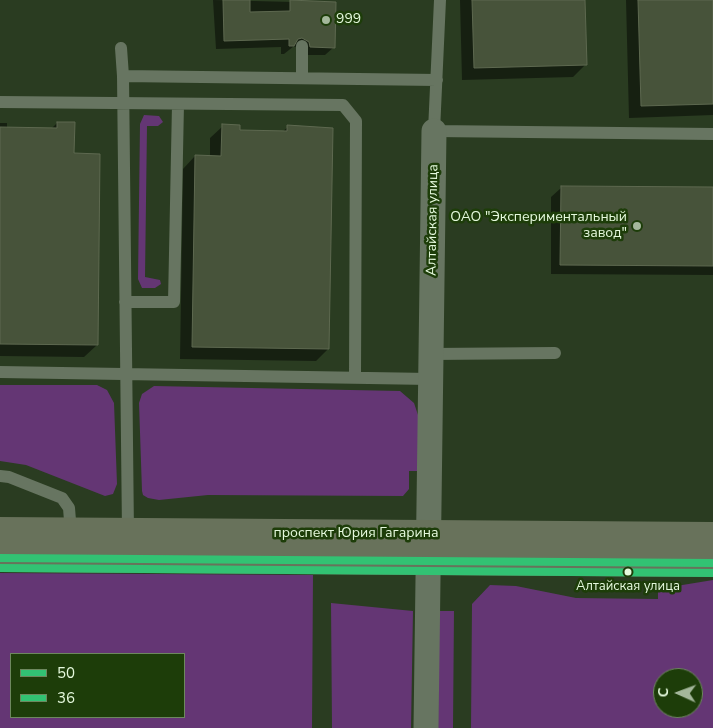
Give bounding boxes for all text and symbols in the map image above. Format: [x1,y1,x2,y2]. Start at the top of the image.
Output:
place label: 999 [336,12,361,28]
marker: 999 [320,14,332,26]
street label: Алтайская улица [424,164,442,276]
place label: ОАО "Экспериментальный завод" [450,210,627,242]
marker: ОАО "Экспериментальный завод" [631,220,643,232]
street label: проспект Юрия Гагарина [274,526,438,542]
marker: Алтайская улица [623,567,633,577]
place label: Алтайская улица [576,579,680,595]
legend [10,653,185,718]
text: 50 [57,663,75,683]
north arrow [653,668,703,718]
text: С [654,687,673,698]
text: 36 [57,688,75,708]

